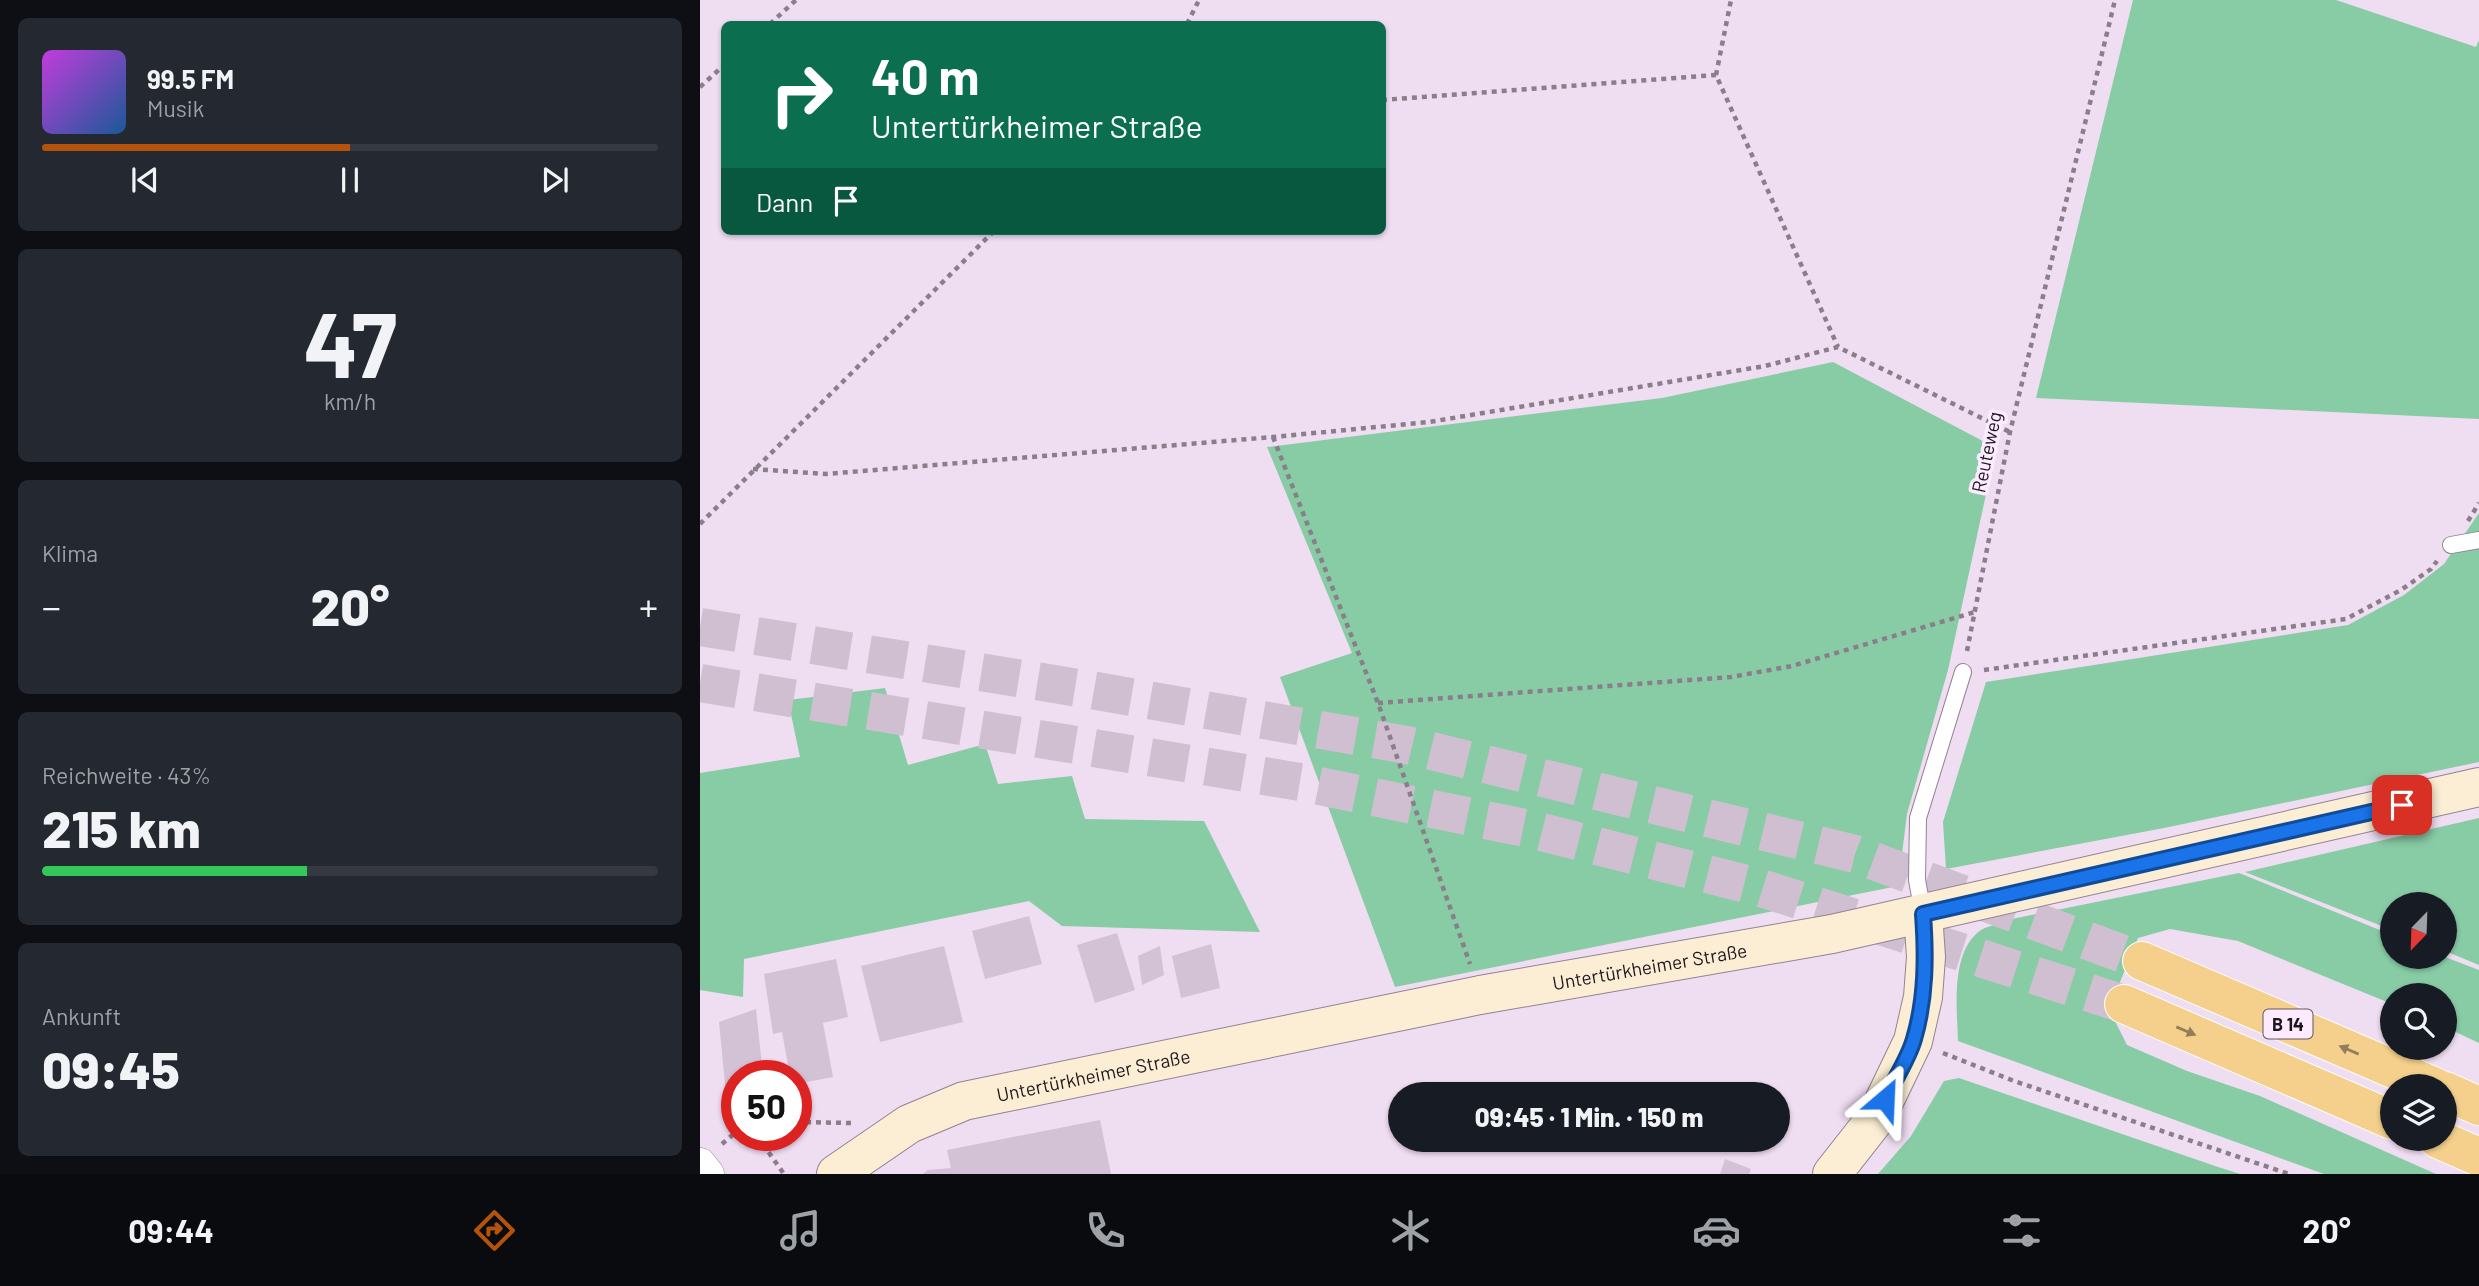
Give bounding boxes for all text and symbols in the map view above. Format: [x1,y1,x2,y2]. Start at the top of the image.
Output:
text: 40 m [871,46,979,105]
icon: right [756,49,847,140]
text: 99.5 FM [147,63,234,94]
text: Musik [147,94,204,122]
text: Untertürkheimer Straße [871,106,1203,144]
icon: previous [126,161,164,199]
icon: pause [331,161,369,199]
icon: next [536,161,574,199]
icon: arrive [827,182,865,220]
text: Dann [756,186,813,217]
text: 47 [303,287,397,396]
text: km/h [324,387,376,415]
street label: Reuteweg [1966,409,2006,495]
text: Klima [42,539,98,567]
text: 20° [311,574,389,636]
text: − [42,583,61,629]
text: + [639,583,658,629]
text: Reichweite · 43% [42,761,211,789]
pin [2372,775,2432,835]
icon: arrive [2383,786,2421,824]
text: 215 km [42,796,201,858]
north arrow [2380,892,2457,970]
map controls [2380,892,2457,1151]
street label: Untertürkheimer Straße [1551,937,1749,994]
button: search [2380,983,2457,1060]
text: Ankunft [42,1002,121,1030]
road number: B 14 [2264,1009,2312,1038]
one-way arrow [2176,1026,2197,1037]
text: 09:45 [42,1037,180,1099]
street label: Untertürkheimer Straße [994,1043,1192,1106]
one-way arrow [2339,1044,2360,1055]
speed limit sign: 50 [721,1060,812,1151]
position arrow [1848,1062,1922,1136]
button: layers [2380,1074,2457,1151]
text: 09:45 · 1 Min. · 150 m [1475,1101,1703,1132]
icon: directions [470,1206,519,1255]
icon: music [776,1206,825,1255]
icon: phone [1081,1206,1130,1255]
icon: climate [1386,1206,1435,1255]
icon: car [1692,1206,1741,1255]
icon: filters [1997,1206,2046,1255]
text: 09:44 [128,1211,214,1249]
text: 20° [2303,1211,2351,1249]

